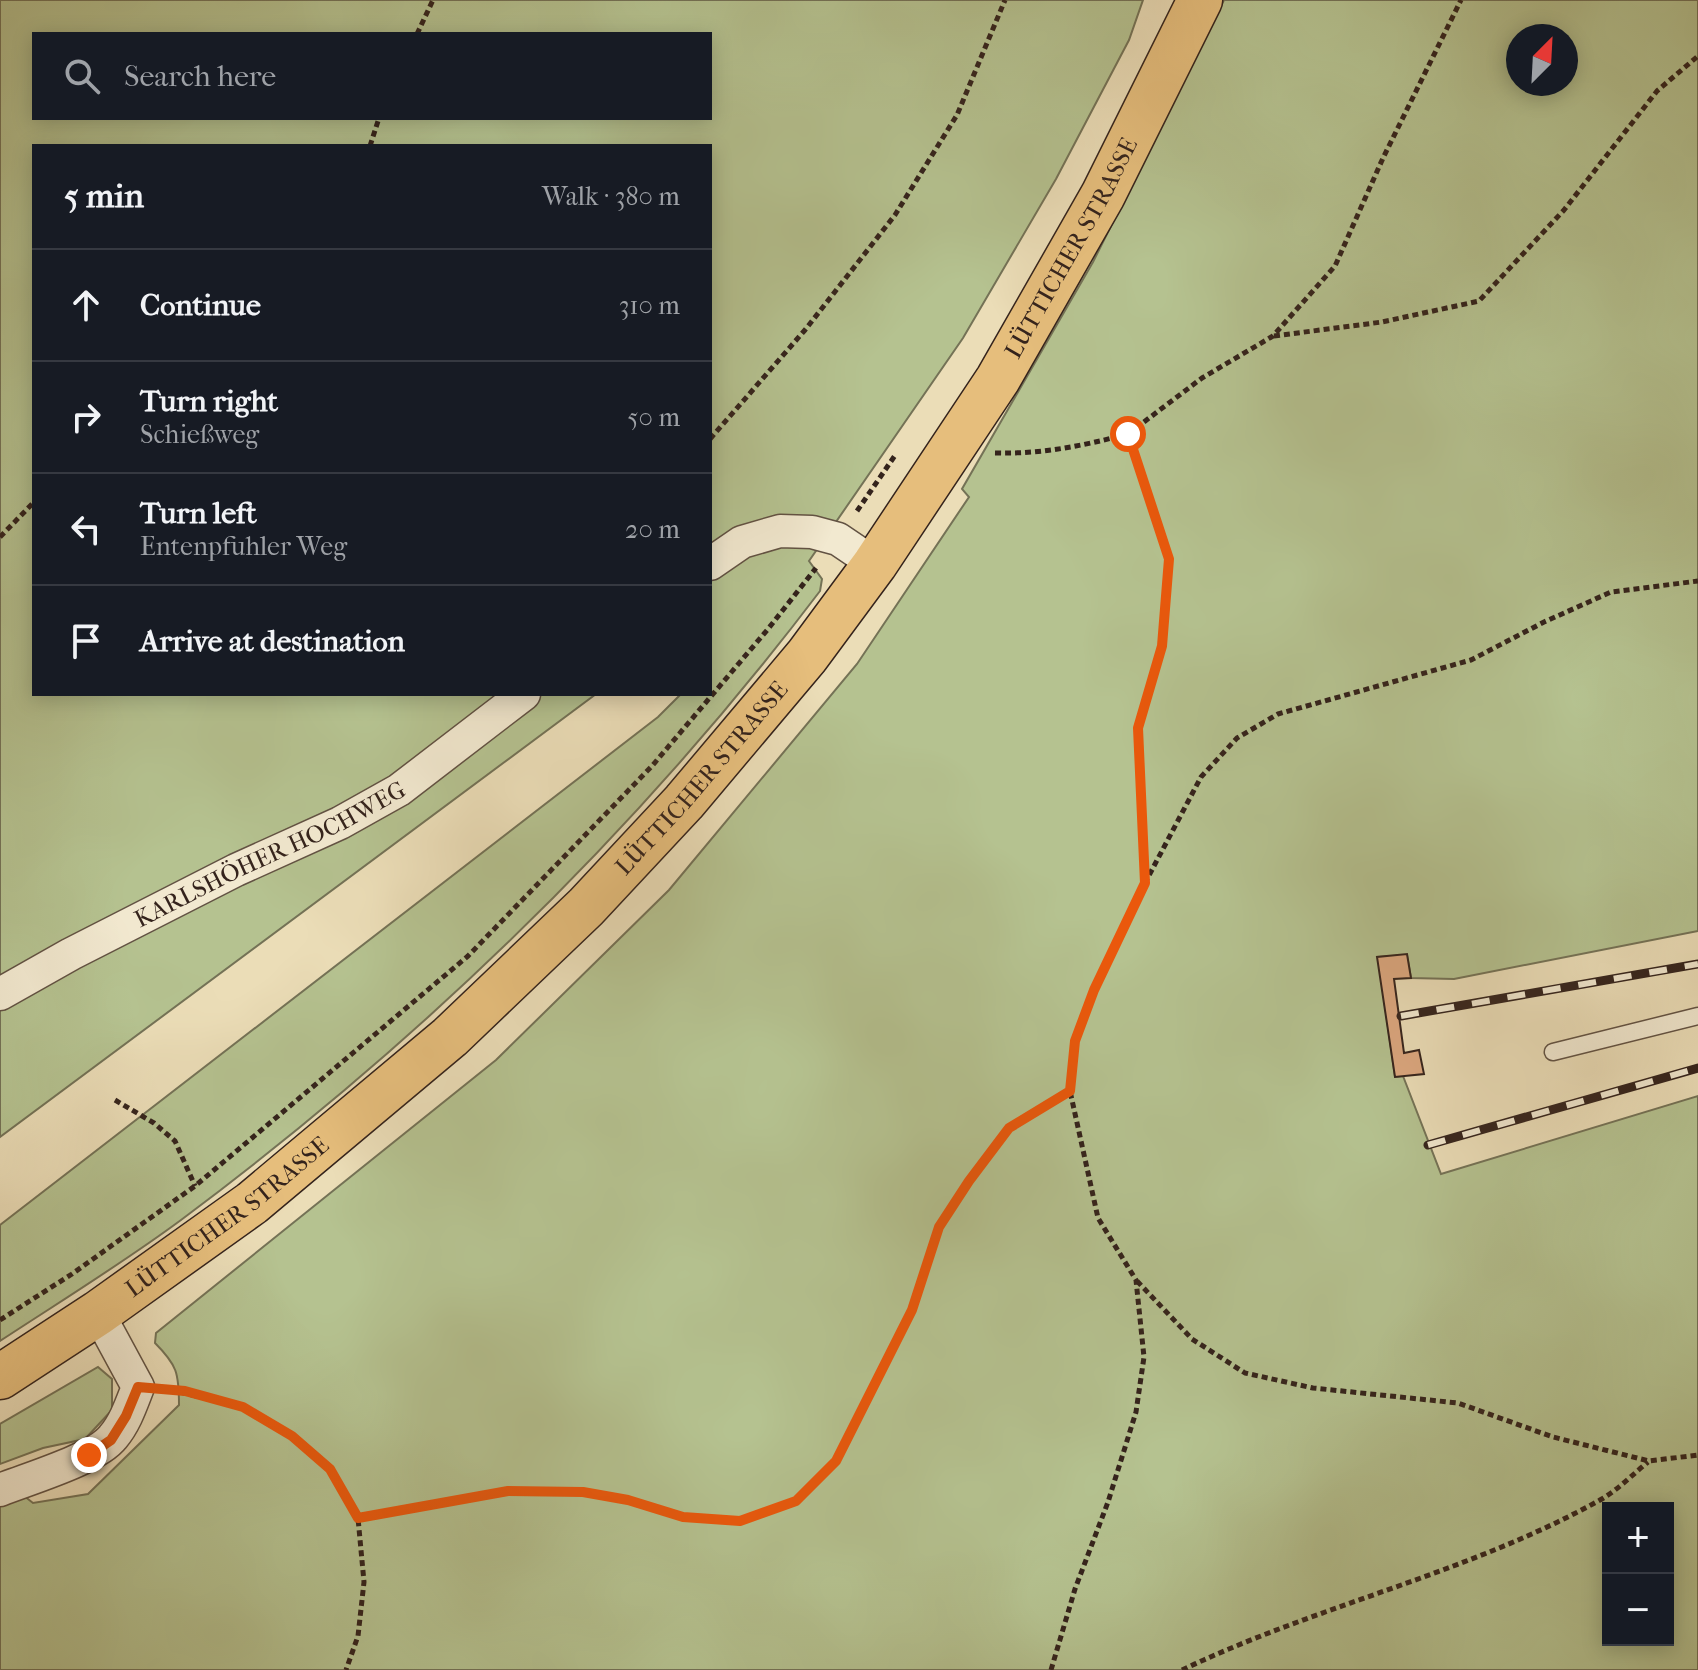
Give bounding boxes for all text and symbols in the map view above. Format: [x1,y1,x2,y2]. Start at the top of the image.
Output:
north arrow [1506,24,1578,96]
search box [32,32,712,120]
icon: search [60,54,104,98]
text: Search here [124,59,276,94]
street label: LÜTTICHER STRASSE [999,133,1143,363]
text: 5 min [64,176,144,216]
text: Walk · 380 m [542,181,680,212]
icon: ahead [64,283,108,327]
text: Continue [140,288,261,323]
text: 310 m [619,290,680,321]
text: Turn right [140,384,278,419]
icon: right [64,395,108,439]
text: 50 m [627,402,680,433]
route start [1110,416,1146,452]
text: Schießweg [140,419,259,450]
text: Turn left [140,496,257,531]
icon: left [64,507,108,551]
text: 20 m [625,514,680,545]
text: Entenpfuhler Weg [140,531,347,562]
icon: arrive [64,619,108,663]
text: Arrive at destination [140,624,405,659]
street label: LÜTTICHER STRASSE [609,676,794,881]
street label: KARLSHÖHER HOCHWEG [130,775,410,933]
street label: LÜTTICHER STRASSE [120,1131,334,1303]
route end [71,1437,107,1473]
map controls [1602,1502,1674,1646]
button: + [1602,1502,1674,1574]
button: − [1602,1574,1674,1646]

